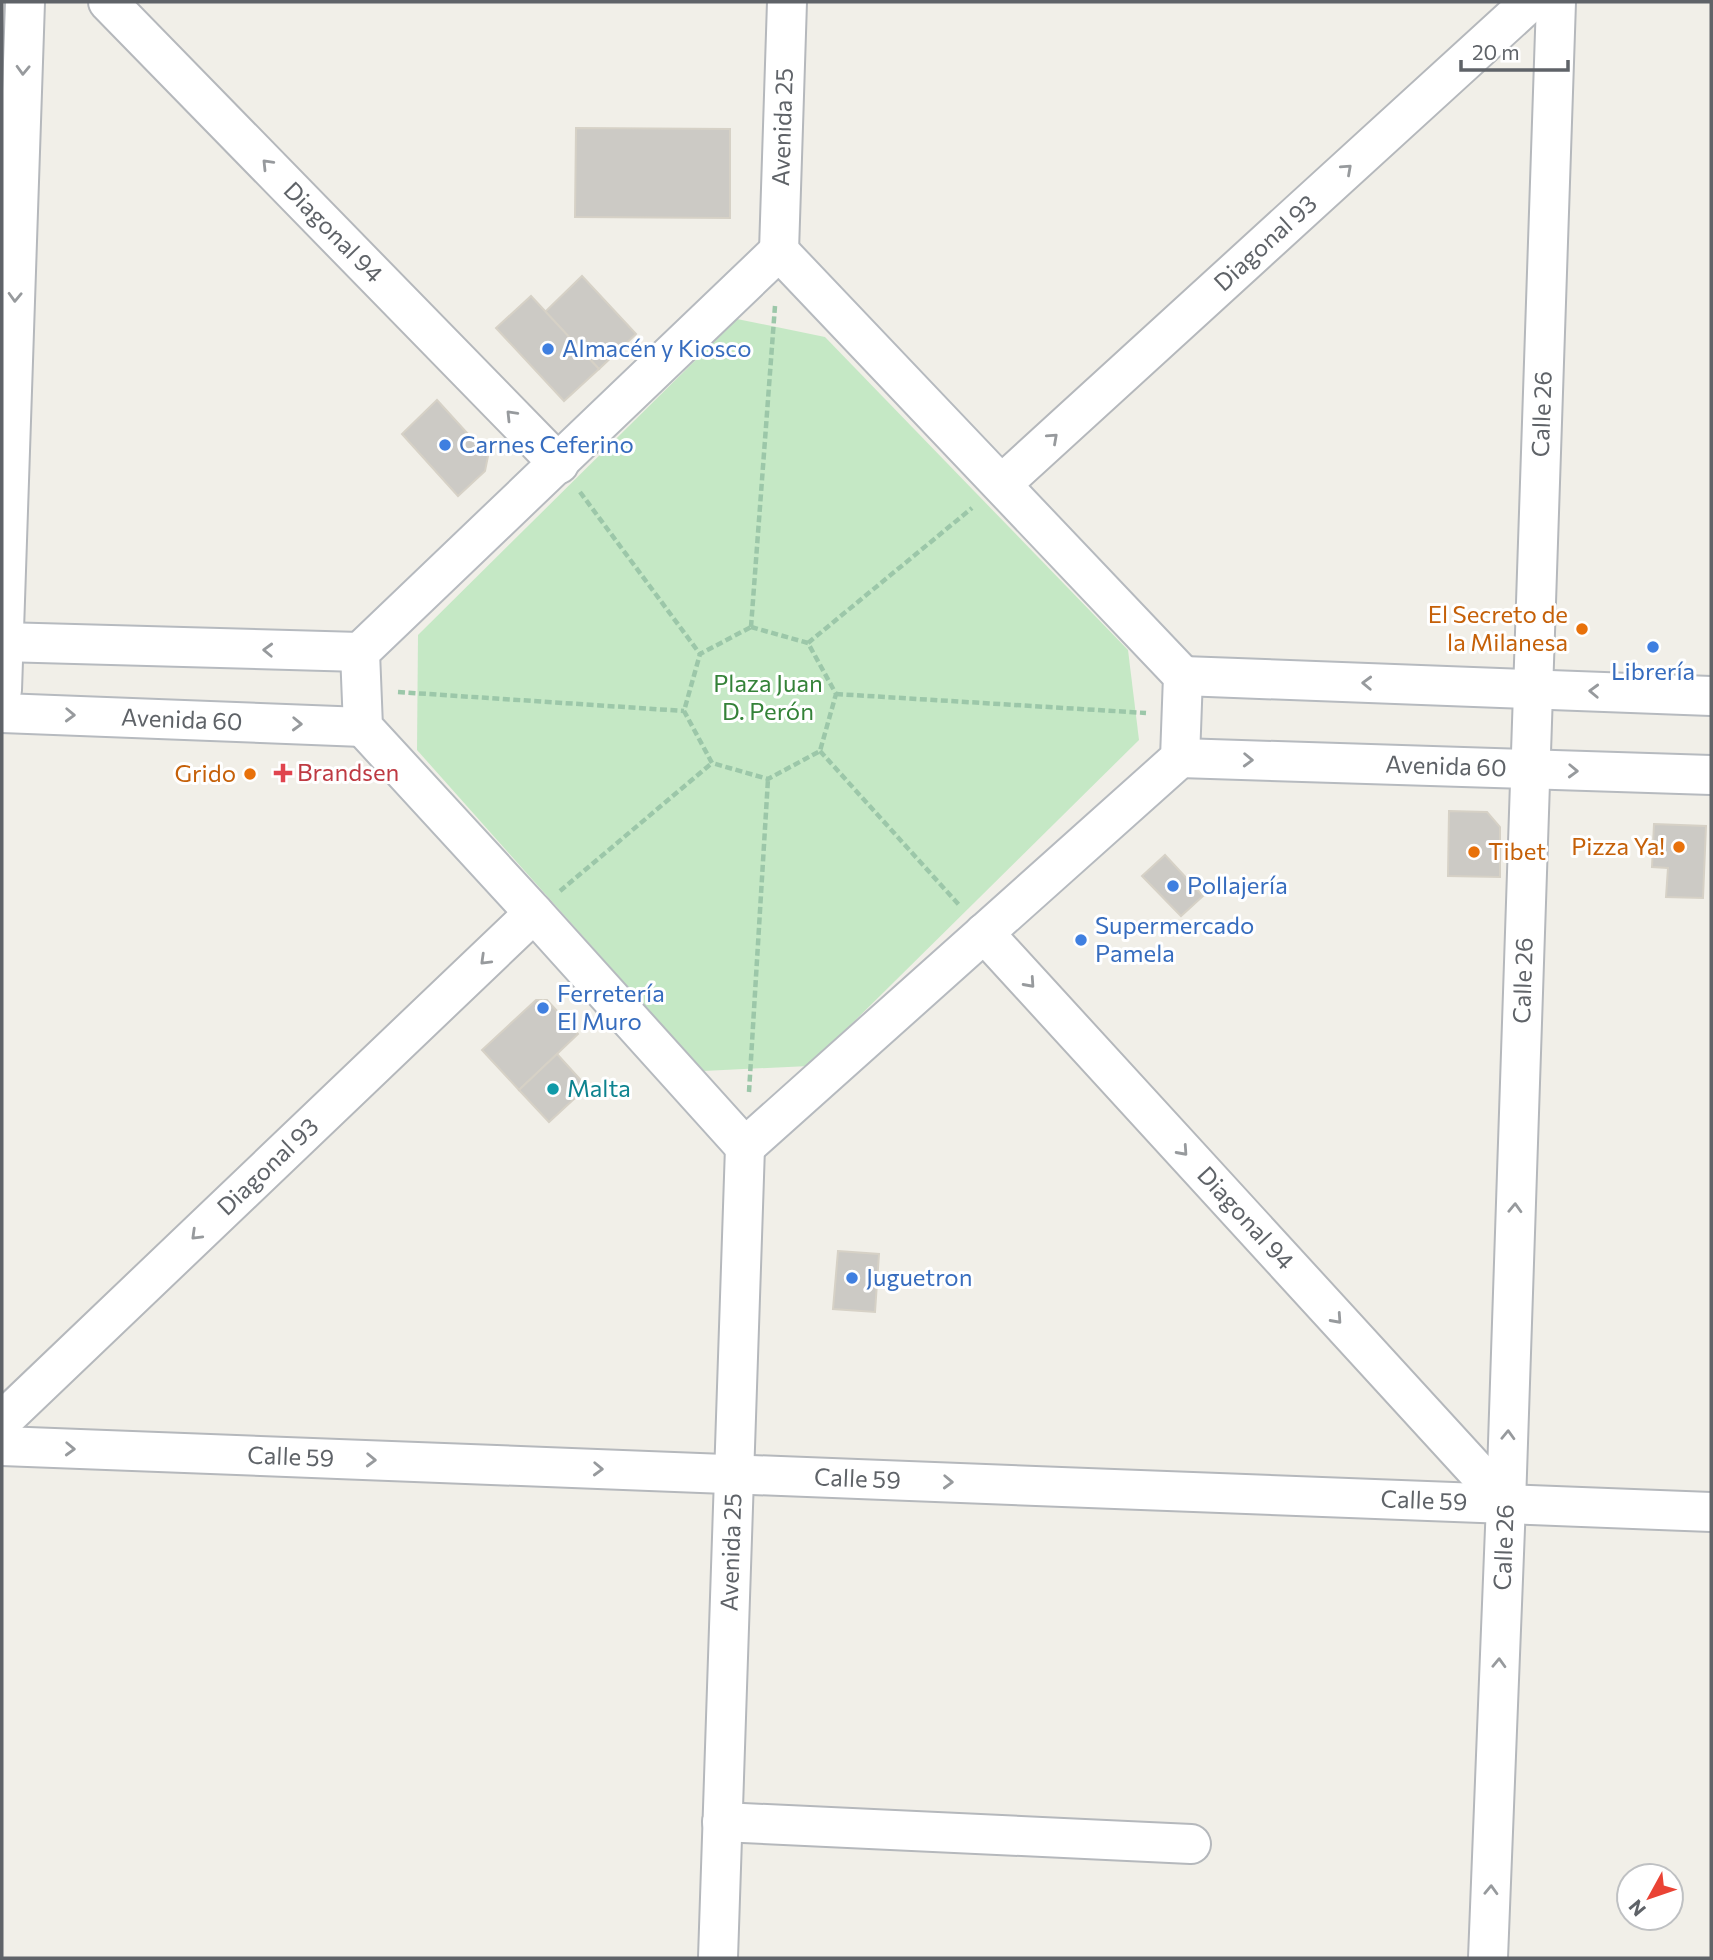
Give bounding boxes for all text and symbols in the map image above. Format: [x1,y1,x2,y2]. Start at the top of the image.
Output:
scale bar [1461,28,1568,72]
text: 20 m [1472,39,1520,64]
one-way arrow [15,65,30,76]
street label: Avenida 25 [765,67,798,187]
one-way arrow [262,160,275,173]
one-way arrow [1339,164,1352,177]
street label: Diagonal 94 [278,175,390,288]
street label: Diagonal 93 [1207,188,1322,296]
one-way arrow [7,293,23,303]
place label: Almacén y Kiosco [562,333,752,362]
marker: Almacén y Kiosco [540,341,556,357]
street label: Calle 26 [1525,370,1557,458]
one-way arrow [507,411,519,423]
place label: Carnes Ceferino [459,429,634,458]
one-way arrow [1045,434,1058,446]
marker: Carnes Ceferino [437,437,453,453]
place label: El Secreto de la Milanesa [1428,599,1568,656]
marker: El Secreto de la Milanesa [1574,621,1590,637]
marker: Librería [1645,639,1661,655]
one-way arrow [262,642,273,657]
place label: Librería [1611,656,1695,685]
park label: Plaza Juan D. Perón [713,668,823,725]
one-way arrow [1361,675,1372,690]
one-way arrow [1588,684,1599,699]
street label: Avenida 60 [121,702,243,735]
one-way arrow [65,708,76,723]
one-way arrow [293,716,303,732]
street label: Avenida 60 [1385,749,1507,781]
one-way arrow [1243,752,1254,767]
place label: Brandsen [297,757,399,786]
place label: Grido [174,758,236,787]
one-way arrow [1568,763,1579,778]
marker: Brandsen [275,765,291,781]
marker: Grido [242,766,258,782]
place label: Pizza Ya! [1571,831,1665,860]
place label: Tibet [1488,836,1546,865]
marker: Pizza Ya! [1671,839,1687,855]
marker: Tibet [1466,844,1482,860]
place label: Pollajería [1187,870,1288,899]
marker: Pollajería [1165,878,1181,894]
place label: Supermercado Pamela [1095,910,1254,967]
marker: Supermercado Pamela [1073,932,1089,948]
street label: Calle 26 [1506,937,1538,1024]
one-way arrow [480,951,493,964]
one-way arrow [1021,975,1034,988]
place label: Ferretería El Muro [557,978,665,1035]
marker: Ferretería El Muro [535,1000,551,1016]
place label: Malta [567,1073,631,1102]
marker: Malta [545,1081,561,1097]
street label: Diagonal 93 [211,1111,324,1221]
one-way arrow [1175,1143,1187,1156]
street label: Diagonal 94 [1192,1160,1301,1275]
one-way arrow [1508,1202,1523,1213]
one-way arrow [191,1227,204,1240]
place label: Juguetron [866,1262,972,1291]
marker: Juguetron [844,1270,860,1286]
one-way arrow [1328,1311,1341,1324]
one-way arrow [1500,1430,1515,1441]
street label: Calle 59 [247,1439,335,1472]
one-way arrow [65,1441,76,1456]
one-way arrow [365,1453,376,1468]
one-way arrow [593,1461,604,1477]
street label: Calle 59 [813,1461,901,1494]
one-way arrow [943,1475,954,1490]
street label: Calle 59 [1380,1483,1468,1516]
street label: Avenida 25 [714,1493,746,1612]
street label: Calle 26 [1487,1504,1519,1591]
one-way arrow [1492,1657,1507,1668]
north arrow [1615,1862,1685,1932]
one-way arrow [1483,1884,1498,1895]
text: N [1623,1895,1650,1921]

